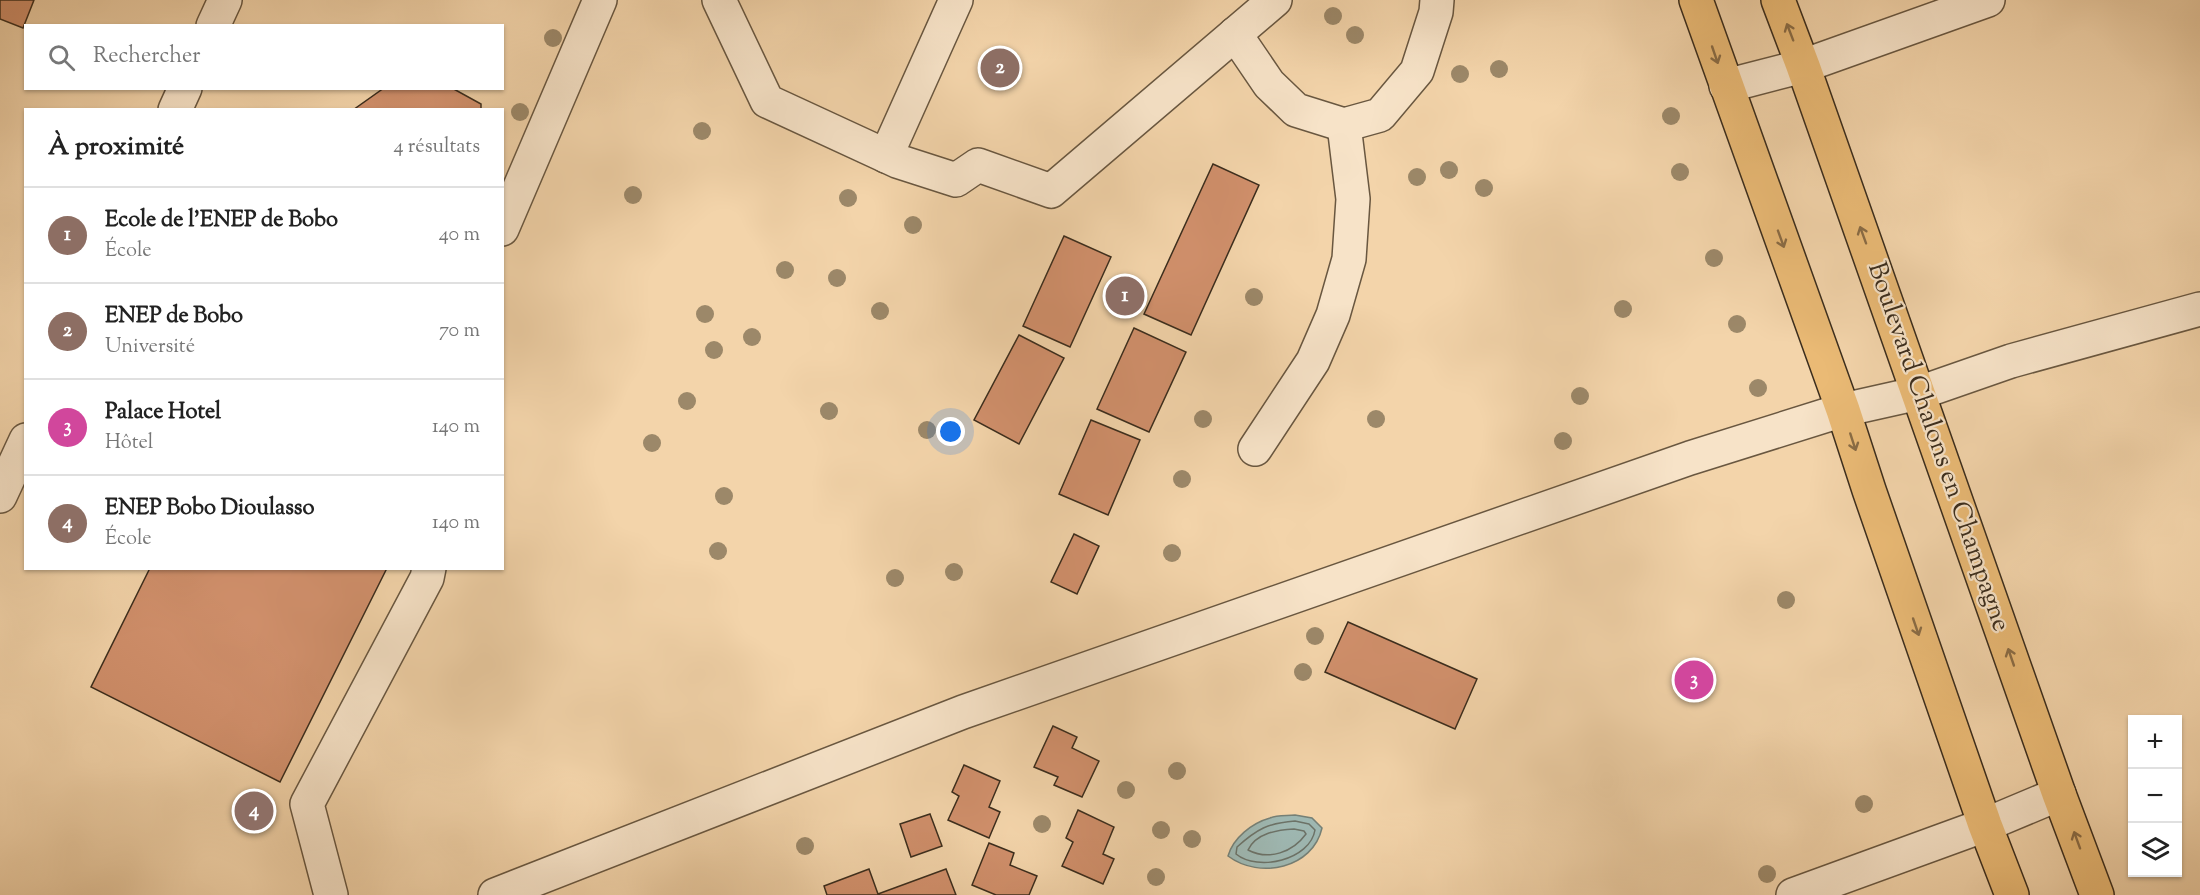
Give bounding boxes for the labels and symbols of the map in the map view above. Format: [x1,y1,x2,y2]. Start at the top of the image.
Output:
one-way arrow [1784,23,1795,41]
one-way arrow [1711,45,1722,64]
pin: 2 [980,46,1020,90]
one-way arrow [1857,226,1868,245]
one-way arrow [1777,229,1788,248]
street label: Boulevard Chalons en Champagne [1857,257,2019,637]
pin: 1 [1106,274,1144,318]
your location [936,417,965,446]
one-way arrow [1849,432,1860,451]
one-way arrow [1912,617,1923,636]
one-way arrow [2004,648,2015,666]
pin: 3 [1674,658,1714,702]
pin: 4 [234,788,274,834]
one-way arrow [2070,831,2081,850]

